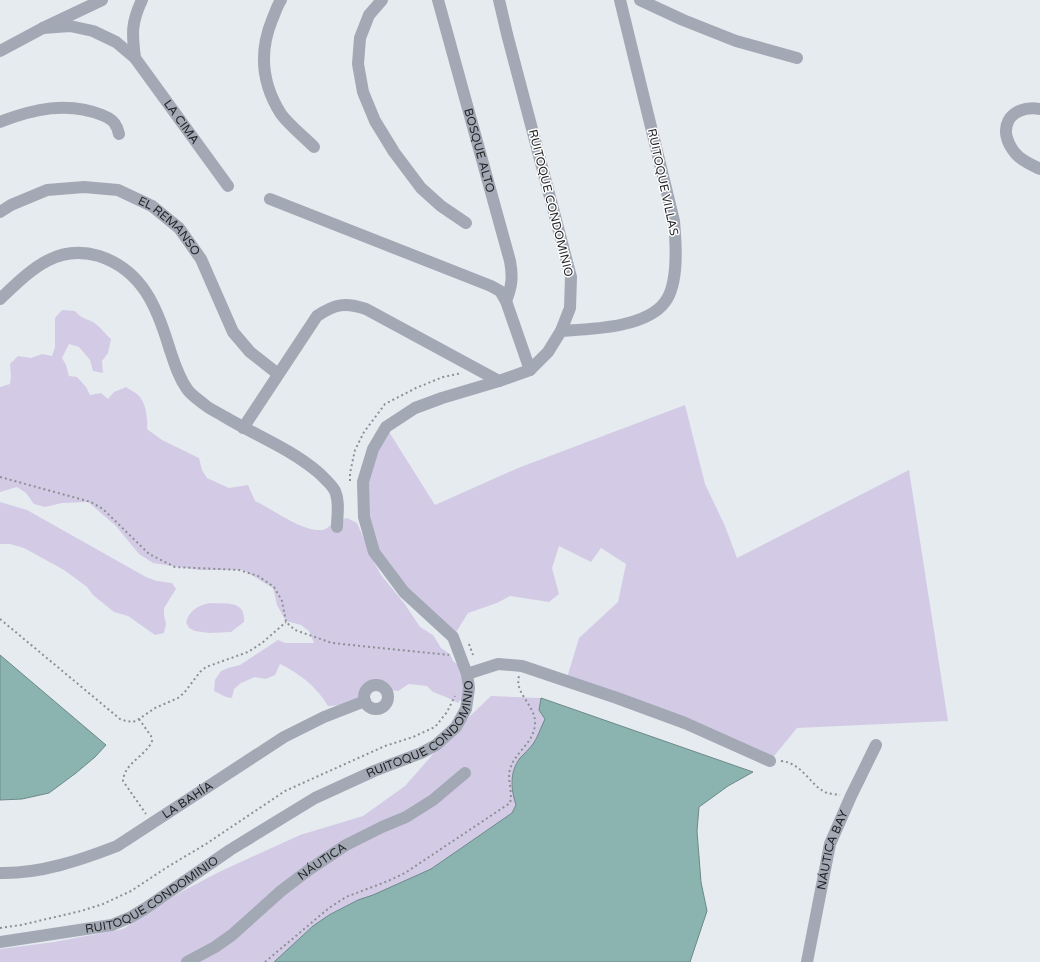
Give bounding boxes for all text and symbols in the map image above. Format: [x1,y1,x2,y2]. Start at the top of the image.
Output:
street label: LA CIMA [161,97,202,147]
street label: BOSQUE ALTO [461,107,498,194]
street label: RUITOQUE VILLAS [645,127,681,237]
street label: RUITOQUE CONDOMINIO [526,128,576,278]
street label: EL REMANSO [136,193,203,258]
street label: RUITOQUE CONDOMINIO [364,679,476,781]
street label: LA BAHÍA [160,778,215,822]
street label: NÁUTICA BAY [814,808,851,891]
street label: NÁUTICA [295,840,349,883]
street label: RUITOQUE CONDOMINIO [84,853,221,936]

